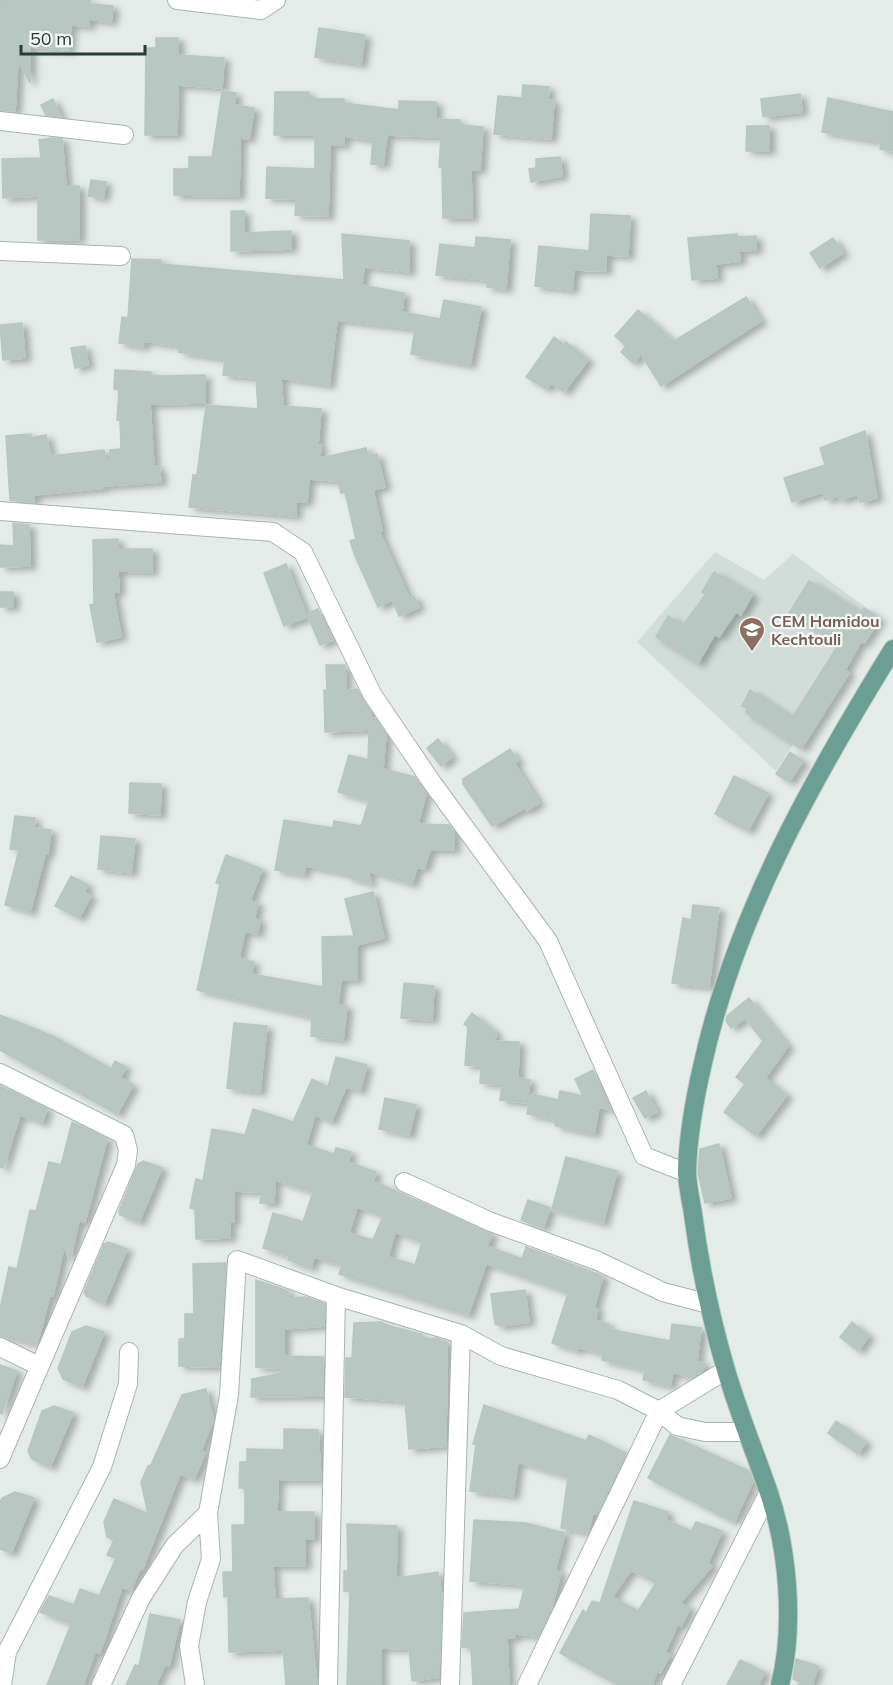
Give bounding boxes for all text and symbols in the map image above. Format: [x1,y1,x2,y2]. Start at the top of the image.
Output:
scale bar [21,18,146,56]
text: 50 m [30,27,72,50]
place label: CEM Hamidou Kechtouli [771,611,880,649]
school or university icon: CEM Hamidou Kechtouli [737,615,767,653]

